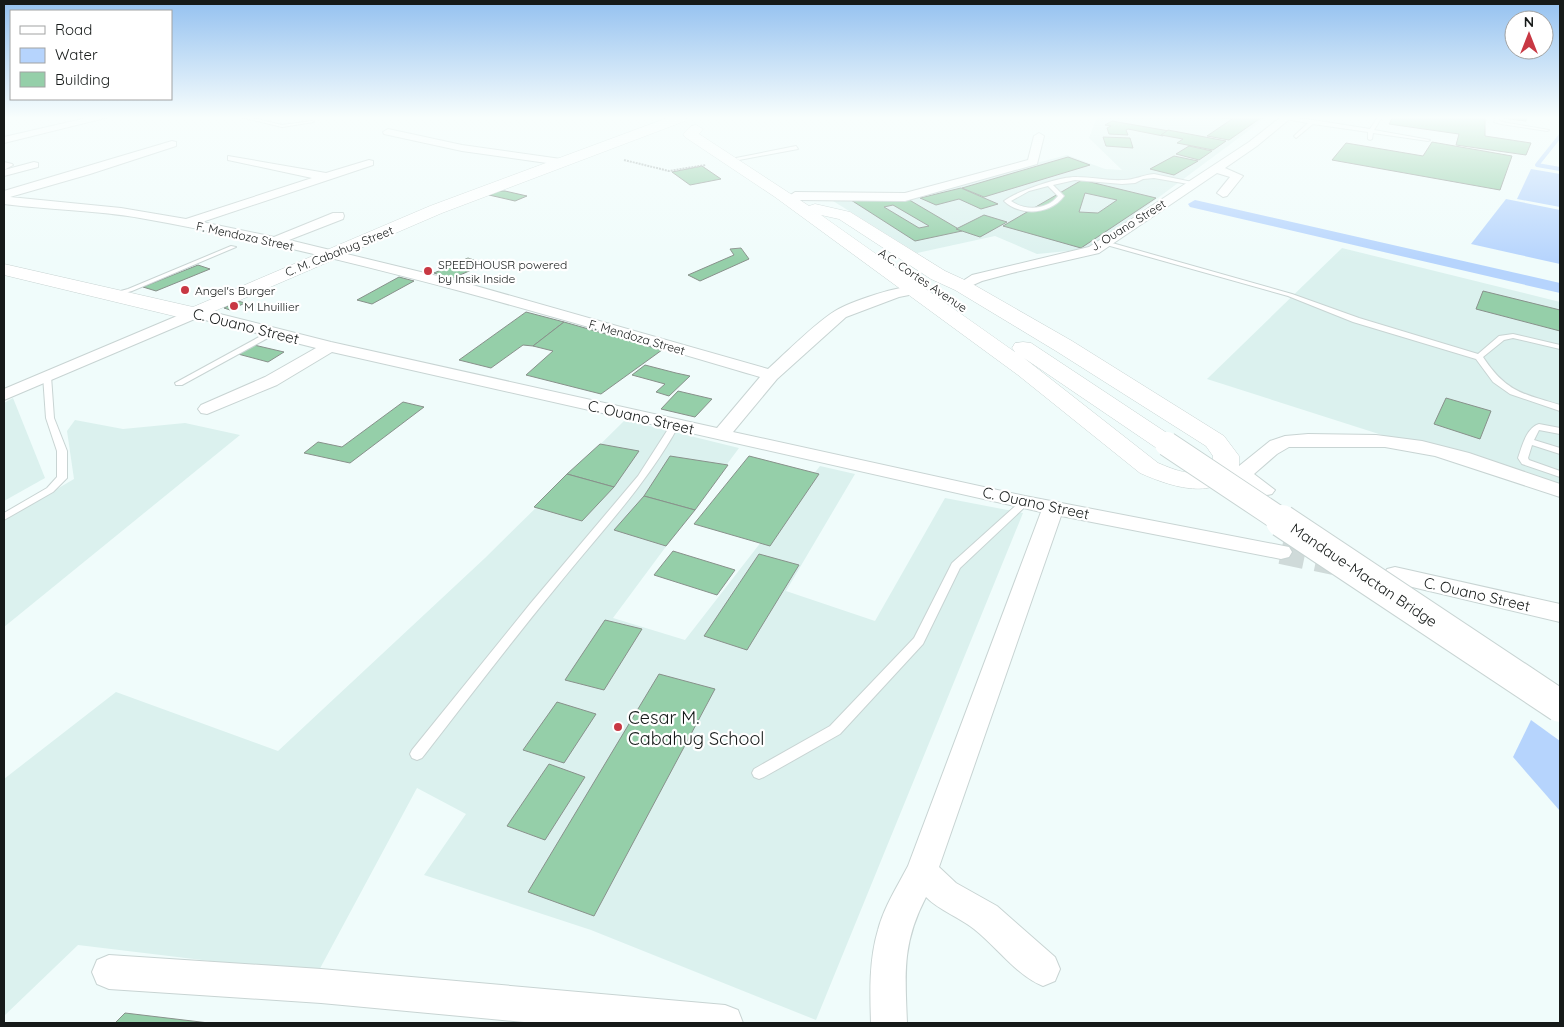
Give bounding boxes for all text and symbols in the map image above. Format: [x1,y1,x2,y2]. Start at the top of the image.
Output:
legend [10,10,172,100]
north arrow [1504,10,1554,60]
text: N [1524,13,1534,31]
text: Road [55,20,92,39]
text: Water [55,45,98,64]
text: Building [55,70,110,89]
street label: J. Ouano Street [1088,196,1168,254]
street label: F. Mendoza Street [195,218,295,254]
street label: C. M. Cabahug Street [283,222,395,280]
street label: A.C. Cortes Avenue [876,245,970,315]
place label: SPEEDHOUSR powered by Insik Inside [438,257,567,286]
marker: SPEEDHOUSR powered by Insik Inside [422,265,434,277]
place label: Angel's Burger [195,283,276,298]
marker: Angel's Burger [179,284,191,296]
place label: M Lhuillier [244,299,300,314]
marker: M Lhuillier [228,300,240,312]
street label: C. Ouano Street [191,304,301,348]
street label: F. Mendoza Street [587,316,687,358]
street label: C. Ouano Street [586,396,696,438]
street label: C. Ouano Street [981,482,1091,524]
street label: Mandaue-Mactan Bridge [1287,519,1441,631]
street label: C. Ouano Street [1422,573,1532,615]
place label: Cesar M. Cabahug School [628,706,764,750]
marker: Cesar M. Cabahug School [612,721,624,733]

